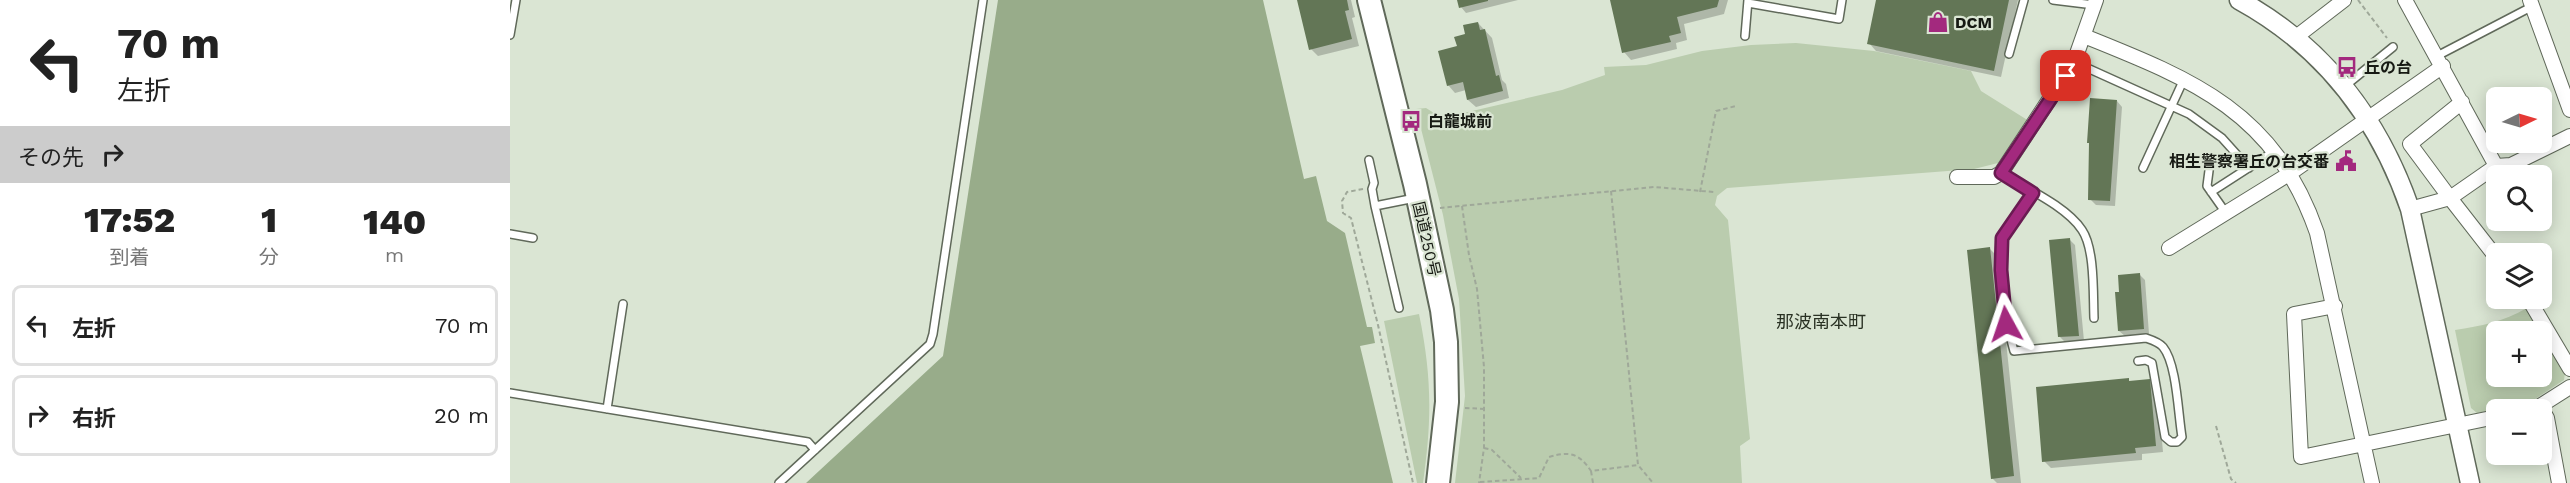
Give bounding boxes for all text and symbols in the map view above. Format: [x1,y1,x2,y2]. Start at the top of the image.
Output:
shop icon: DCM [1926,10,1950,34]
place label: DCM [1955,13,1992,32]
text: 70 m [117,19,220,68]
icon: left [18,24,96,102]
pin [2040,50,2091,101]
bus stop icon: 丘の台 [2335,55,2359,79]
place label: 丘の台 [2364,58,2412,77]
icon: arrive [2049,59,2082,92]
text: 左折 [117,75,171,107]
north arrow [2486,87,2552,153]
map controls [2486,87,2552,465]
bus stop icon: 白龍城前 [1399,109,1423,133]
place label: 白龍城前 [1428,112,1492,131]
icon: right [96,138,129,171]
text: その先 [18,145,84,170]
public building icon: 相生警察署丘の台交番 [2334,149,2358,173]
place label: 相生警察署丘の台交番 [2169,152,2329,171]
button: search [2486,165,2552,231]
text: 17:52 [84,199,175,241]
text: 1 [261,199,277,241]
street label: 国道250号 [1409,200,1444,279]
text: 140 [363,201,426,243]
text: m [385,243,404,267]
button: layers [2486,243,2552,309]
text: 到着 [110,245,150,269]
text: 分 [259,245,279,269]
position arrow [1974,292,2038,356]
icon: left [21,309,54,342]
district label: 那波南本町 [1776,311,1866,332]
text: 70 m [435,313,489,338]
text: 左折 [72,316,116,341]
button: + [2486,321,2552,387]
icon: right [21,399,54,432]
button: − [2486,399,2552,465]
text: 20 m [434,403,489,428]
text: 右折 [72,406,116,431]

